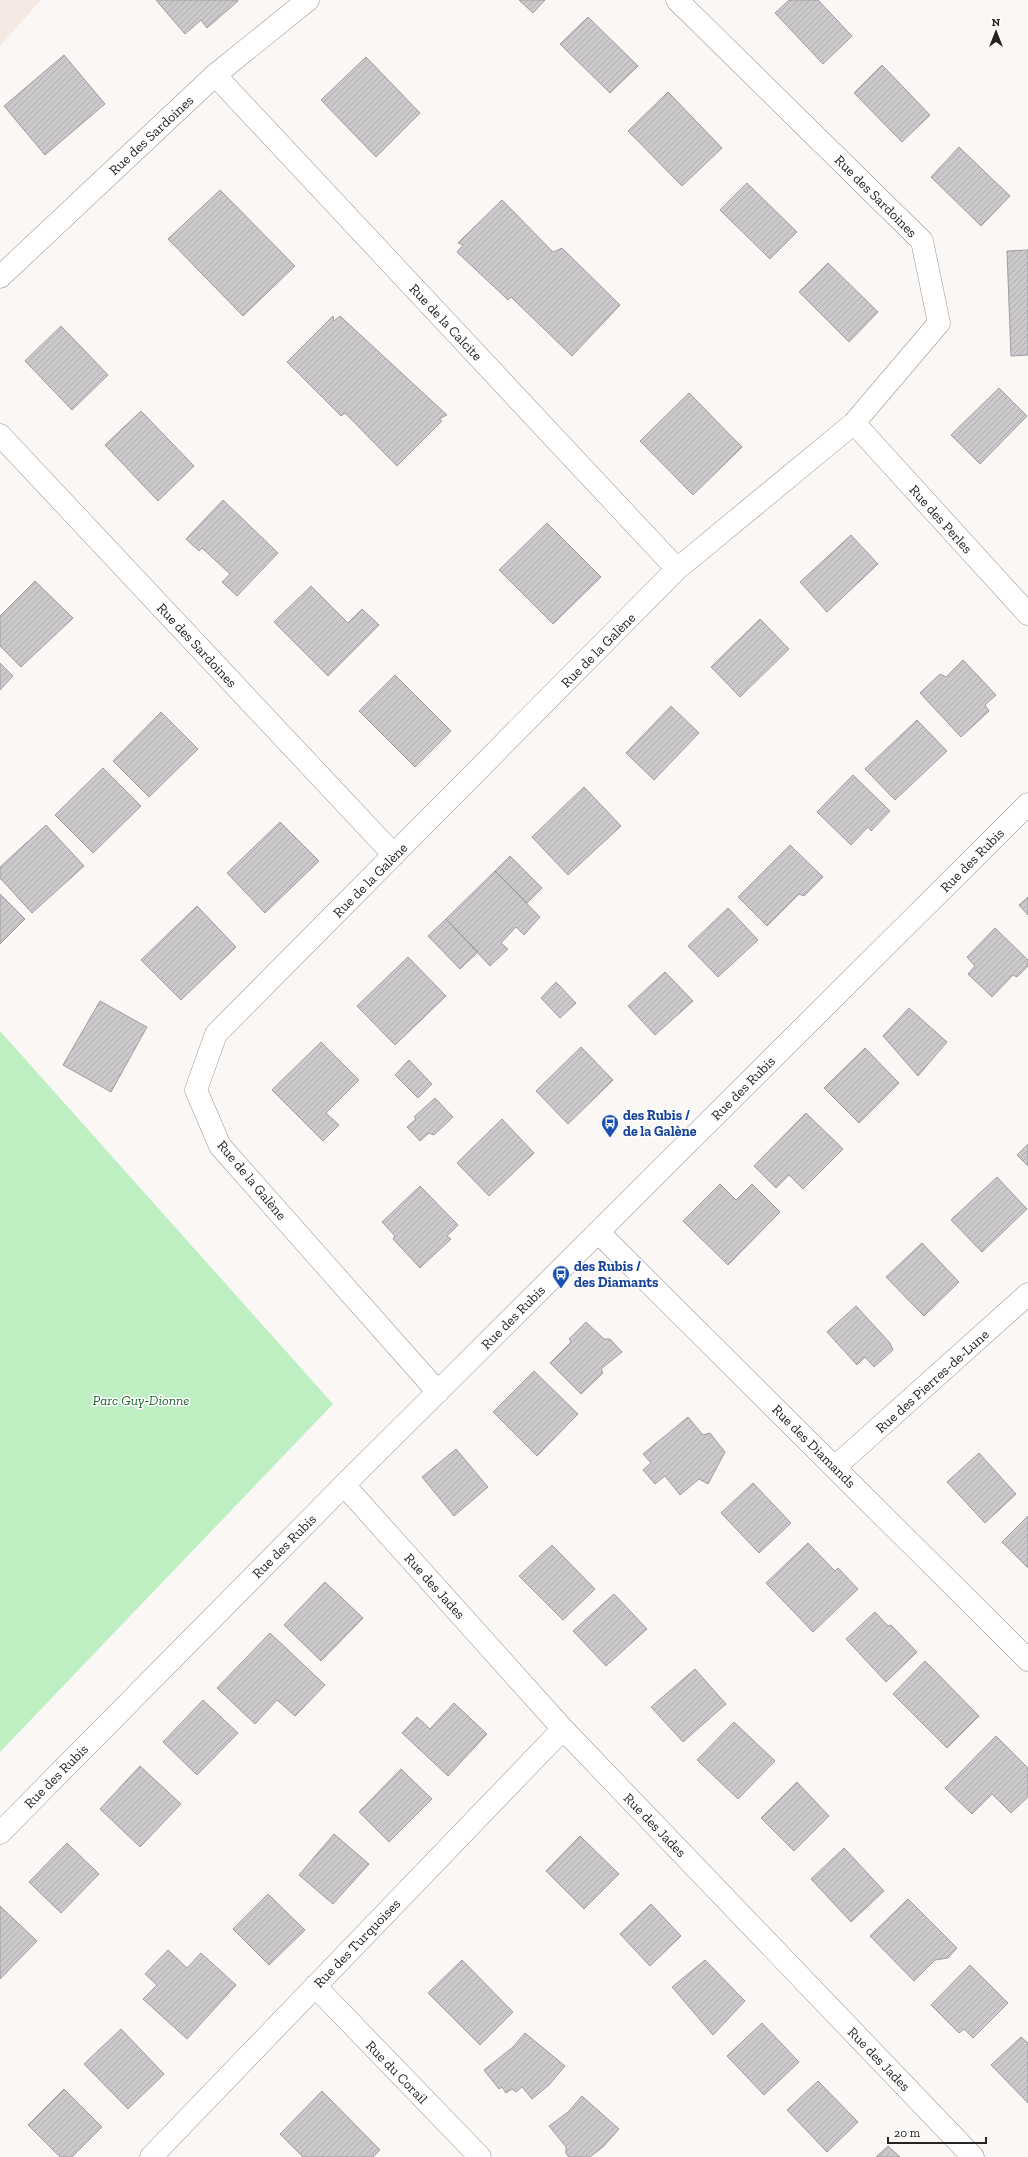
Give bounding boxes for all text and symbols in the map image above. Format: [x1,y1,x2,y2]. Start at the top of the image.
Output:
north arrow [976,12,1016,52]
text: N [992,16,1001,29]
street label: Rue des Sardoines [106,92,197,179]
street label: Rue des Sardoines [831,152,920,241]
street label: Rue de la Calcite [406,280,486,365]
street label: Rue des Perles [905,482,976,557]
street label: Rue des Sardoines [153,600,240,691]
street label: Rue de la Galène [557,609,640,691]
street label: Rue des Rubis [937,825,1008,896]
street label: Rue de la Galène [329,839,412,921]
street label: Rue des Rubis [708,1053,779,1124]
place label: des Rubis / de la Galène [623,1107,697,1140]
bus stop icon: des Rubis / de la Galène [600,1113,620,1138]
street label: Rue de la Galène [213,1137,290,1224]
place label: des Rubis / des Diamants [574,1258,659,1291]
bus stop icon: des Rubis / des Diamants [551,1264,571,1289]
street label: Rue des Rubis [478,1282,549,1353]
street label: Rue des Pierres-de-Lune [872,1326,993,1437]
park label: Parc Guy-Dionne [92,1392,190,1409]
street label: Rue des Diamands [768,1401,859,1492]
street label: Rue des Rubis [249,1511,320,1582]
street label: Rue des Jades [401,1550,469,1623]
street label: Rue des Rubis [21,1741,92,1812]
street label: Rue des Jades [620,1790,689,1861]
street label: Rue des Turquoises [311,1895,404,1991]
street label: Rue des Jades [844,2024,913,2095]
street label: Rue du Corail [362,2037,431,2108]
scale bar [888,2119,986,2145]
text: 20 m [894,2126,921,2140]

